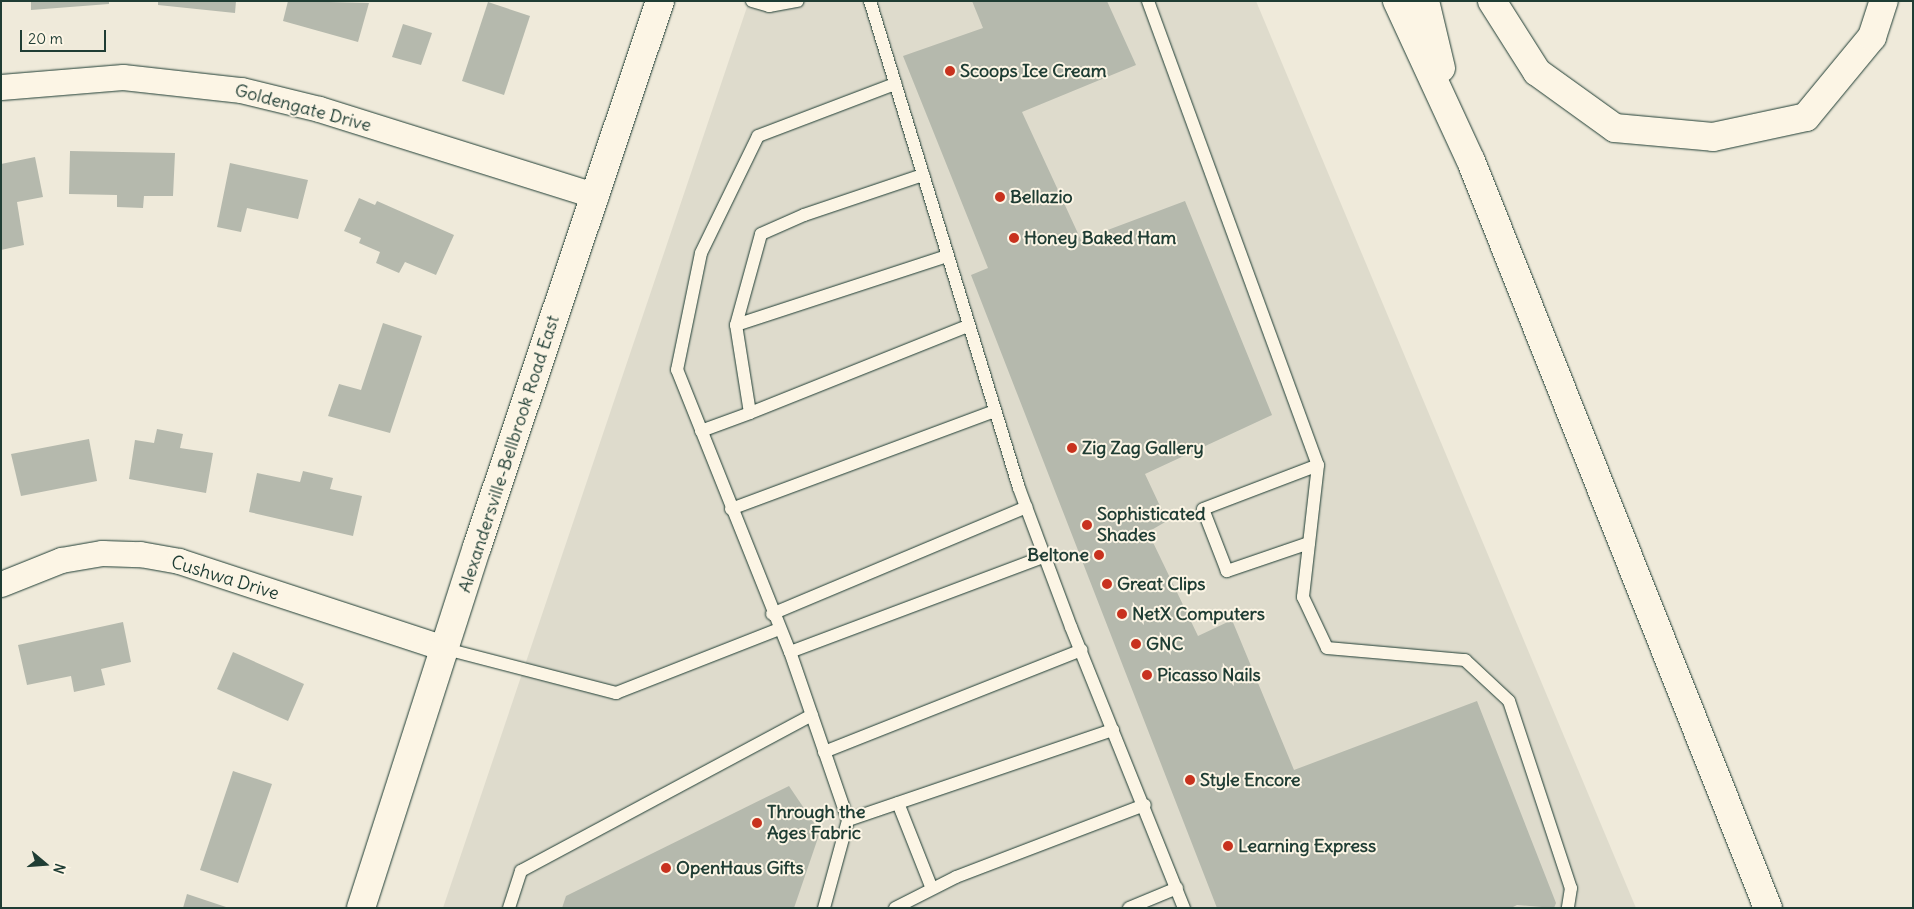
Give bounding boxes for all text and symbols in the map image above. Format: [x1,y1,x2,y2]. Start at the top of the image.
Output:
scale bar [22,20,109,52]
text: 20 m [28,29,63,48]
place label: Scoops Ice Cream [960,60,1106,82]
marker: Scoops Ice Cream [944,65,956,77]
street label: Goldengate Drive [232,79,374,137]
place label: Bellazio [1010,186,1073,208]
marker: Bellazio [994,191,1006,203]
place label: Honey Baked Ham [1024,227,1176,249]
marker: Honey Baked Ham [1008,232,1020,244]
street label: Alexandersville-Bellbrook Road East [454,313,564,595]
place label: Zig Zag Gallery [1082,437,1204,459]
marker: Zig Zag Gallery [1066,442,1078,454]
place label: Sophisticated Shades [1097,504,1206,546]
marker: Sophisticated Shades [1081,519,1093,531]
place label: Beltone [1027,544,1089,566]
marker: Beltone [1093,549,1105,561]
street label: Cushwa Drive [168,551,282,605]
place label: Great Clips [1117,573,1205,595]
marker: Great Clips [1101,578,1113,590]
place label: NetX Computers [1132,603,1265,625]
marker: NetX Computers [1116,608,1128,620]
place label: GNC [1146,633,1183,655]
marker: GNC [1130,638,1142,650]
place label: Picasso Nails [1157,664,1261,686]
marker: Picasso Nails [1141,669,1153,681]
place label: Style Encore [1200,769,1301,791]
marker: Style Encore [1184,774,1196,786]
place label: Through the Ages Fabric [767,802,865,844]
marker: Through the Ages Fabric [751,817,763,829]
place label: Learning Express [1238,835,1376,857]
north arrow [20,839,70,889]
marker: Learning Express [1222,840,1234,852]
place label: OpenHaus Gifts [676,857,804,879]
text: N [49,861,69,876]
marker: OpenHaus Gifts [660,862,672,874]

